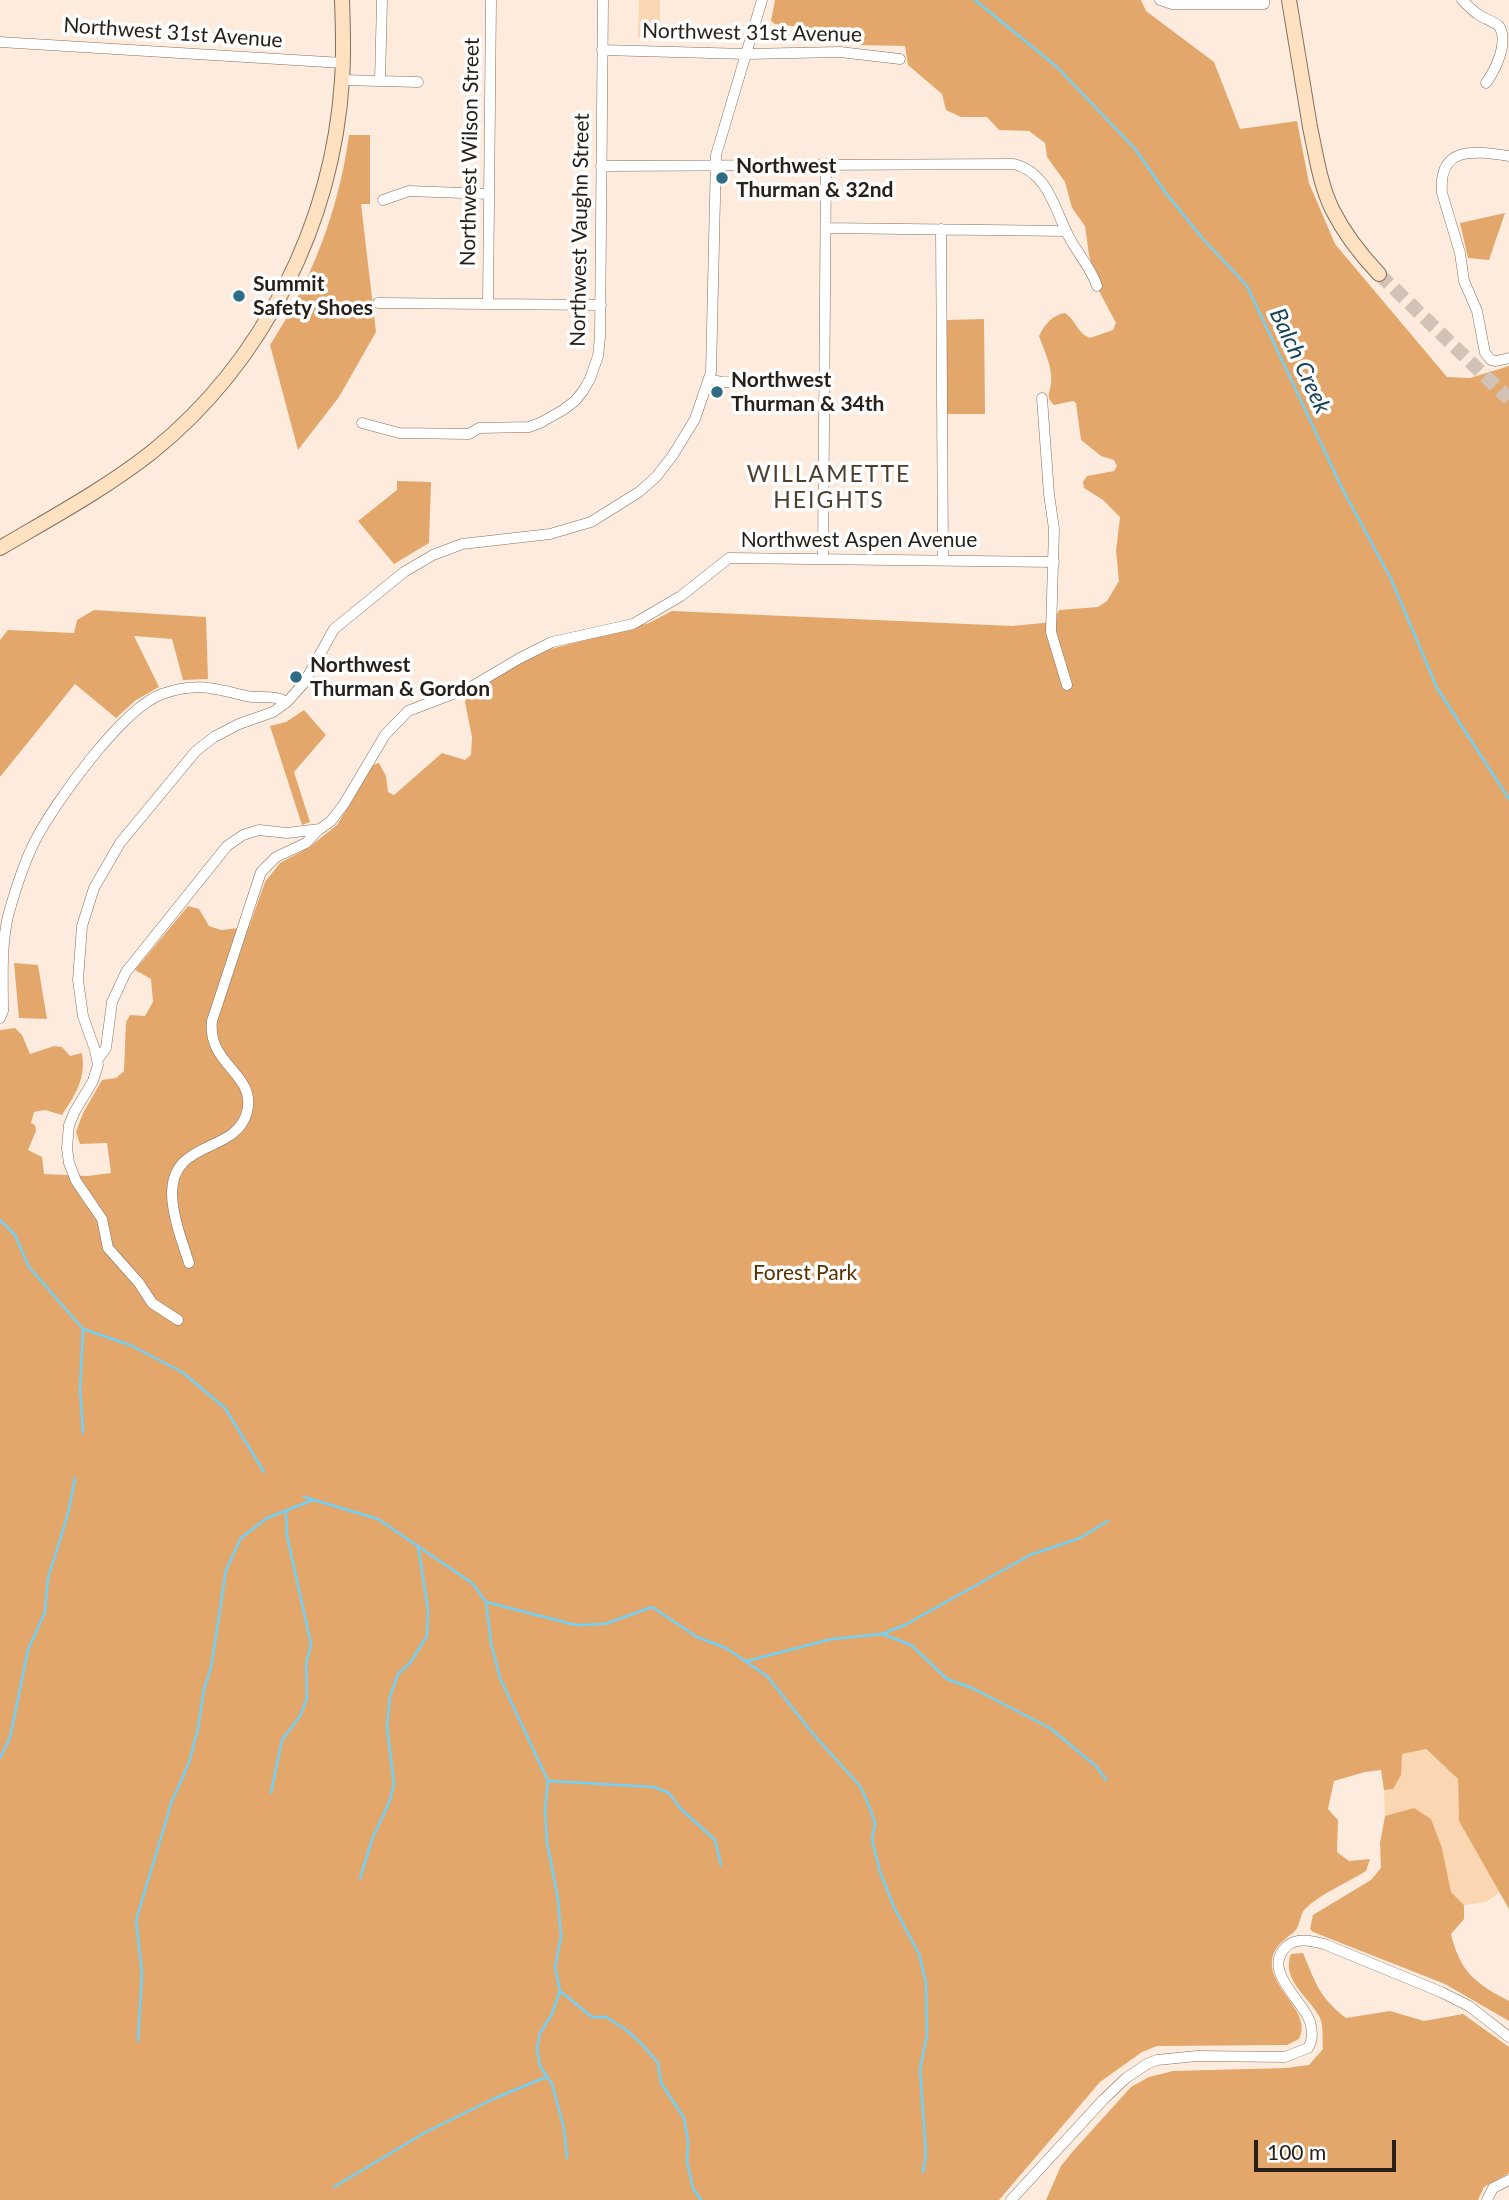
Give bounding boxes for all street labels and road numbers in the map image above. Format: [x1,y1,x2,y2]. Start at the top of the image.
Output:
street label: Northwest 31st Avenue [63,13,283,53]
street label: Northwest 31st Avenue [642,18,862,48]
street label: Northwest Wilson Street [455,37,485,267]
street label: Northwest Vaughn Street [565,113,595,347]
street label: Northwest Aspen Avenue [741,527,977,553]

